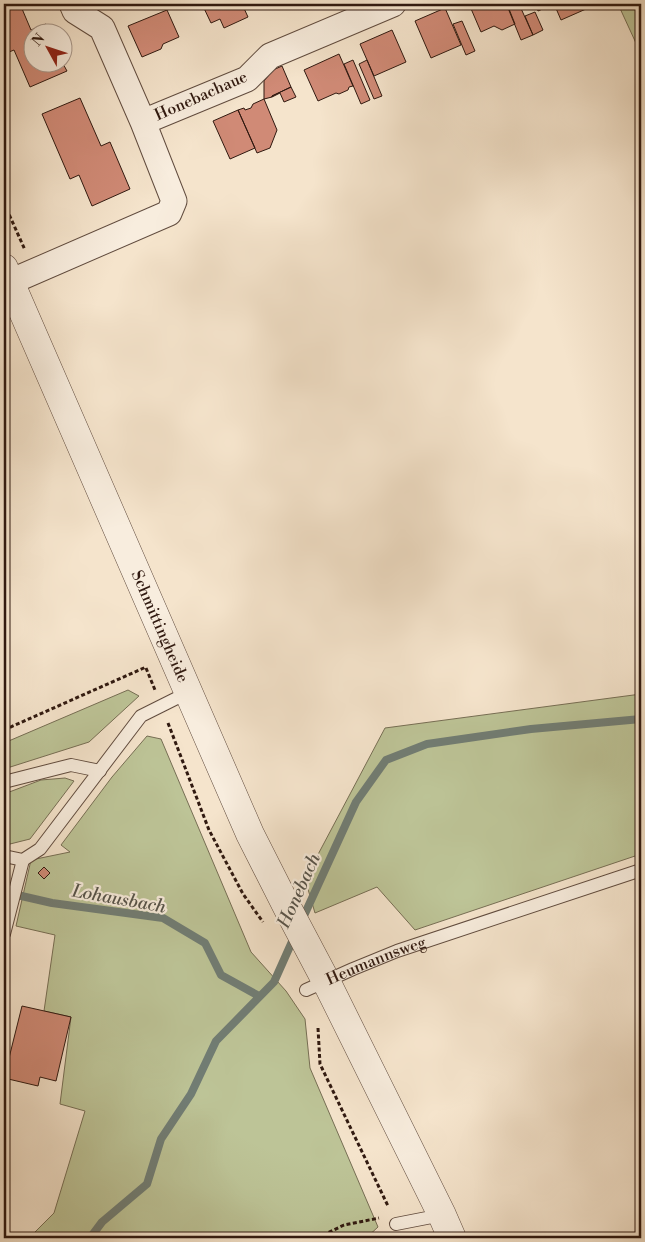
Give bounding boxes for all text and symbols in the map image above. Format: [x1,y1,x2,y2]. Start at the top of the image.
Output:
north arrow [22,22,72,72]
text: N [28,30,49,50]
street label: Honebachaue [152,67,250,125]
street label: Schmittingheide [127,567,193,686]
water label: Honebach [272,849,326,933]
water label: Lohausbach [69,879,169,919]
street label: Heumannsweg [323,932,429,990]

